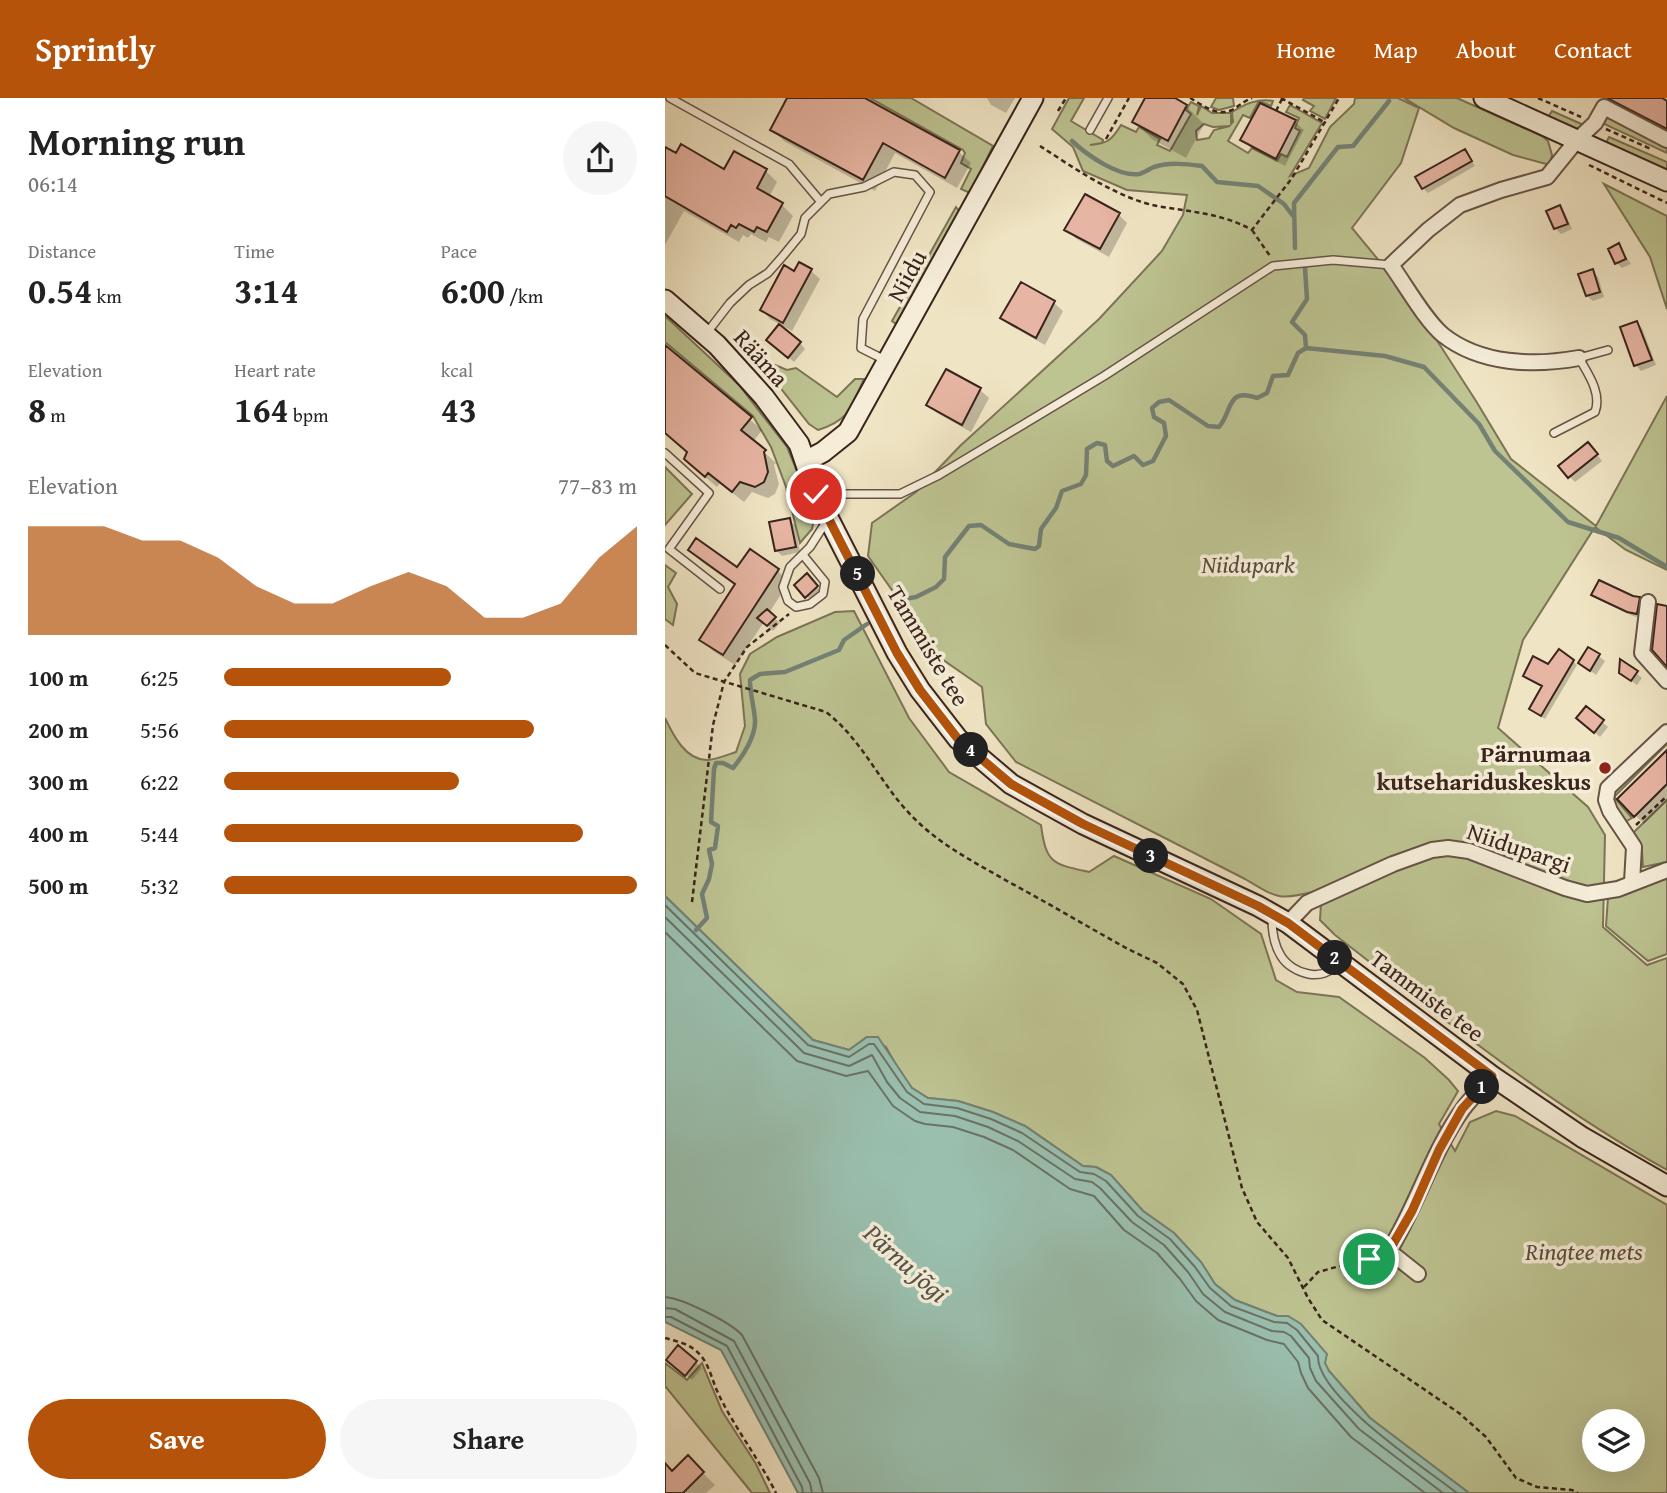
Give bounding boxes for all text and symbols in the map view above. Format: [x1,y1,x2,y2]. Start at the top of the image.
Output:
text: Sprintly [35,25,156,73]
text: Home [1277,32,1336,67]
text: Map [1374,32,1418,67]
text: About [1456,32,1516,67]
text: Contact [1554,32,1632,67]
text: Morning run [28,113,245,169]
button: share [563,121,637,195]
text: 06:14 [28,167,78,200]
text: Distance [28,237,96,265]
text: Time [234,237,275,265]
text: Pace [441,237,477,265]
street label: Niidu [878,243,935,308]
text: 0.54 [28,265,92,316]
text: 3:14 [234,265,299,316]
text: 6:00 [441,265,505,316]
text: km [92,282,122,310]
text: /km [505,282,543,310]
street label: Rääma [726,321,797,395]
text: Elevation [28,356,102,384]
text: Heart rate [234,356,316,384]
text: kcal [441,356,473,384]
text: 8 [28,384,46,435]
text: 164 [234,384,289,435]
text: 43 [441,384,477,435]
text: m [46,401,66,429]
text: bpm [289,401,329,429]
pin [786,464,846,524]
text: Elevation [28,469,118,502]
text: 77–83 m [558,469,637,502]
icon: check [797,475,835,513]
park label: Niidupark [1200,547,1295,582]
pin: 5 [841,556,875,592]
text: 5 [853,559,862,587]
street label: Tammiste tee [879,579,978,713]
text: 100 m [28,661,89,694]
text: 6:25 [140,661,179,694]
text: 200 m [28,713,89,746]
text: 5:56 [140,713,179,746]
pin: 4 [953,732,989,768]
text: 4 [966,735,975,763]
place label: Pärnumaa kutsehariduskeskus [1377,736,1592,799]
marker: Pärnumaa kutsehariduskeskus [1597,760,1613,776]
text: 300 m [28,765,89,798]
text: 6:22 [140,765,179,798]
street label: Niidupargi [1462,813,1576,882]
text: 400 m [28,817,89,850]
text: 5:44 [140,817,179,850]
pin: 3 [1133,838,1169,874]
text: 3 [1146,841,1155,869]
text: 500 m [28,869,89,902]
text: 5:32 [140,869,179,902]
pin: 2 [1317,940,1353,976]
street label: Tammiste tee [1363,941,1492,1050]
text: 2 [1330,943,1339,971]
pin: 1 [1465,1070,1499,1104]
text: 1 [1477,1072,1486,1100]
water label: Pärnu jõgi [855,1213,958,1312]
pin [1339,1229,1399,1289]
park label: Ringtee mets [1524,1234,1643,1269]
icon: arrive [1350,1240,1388,1278]
button: Save [28,1399,326,1479]
button: Share [340,1399,637,1479]
map controls [1582,1409,1645,1472]
button: layers [1582,1409,1645,1472]

